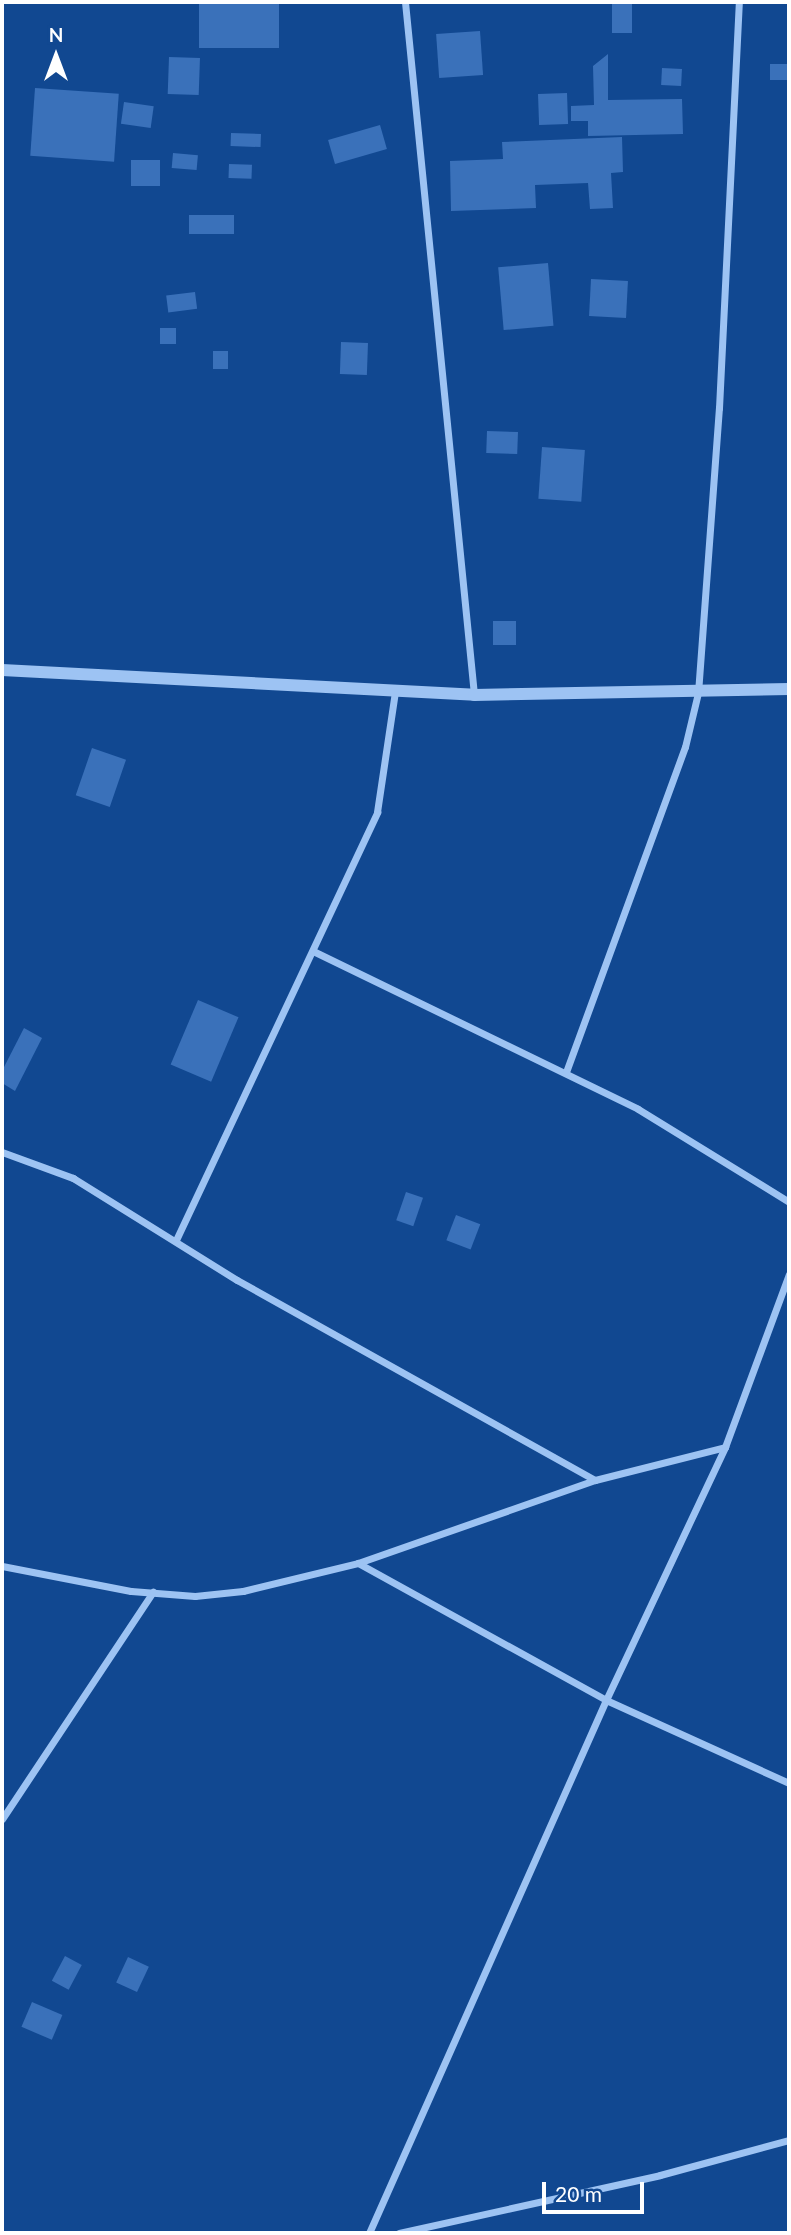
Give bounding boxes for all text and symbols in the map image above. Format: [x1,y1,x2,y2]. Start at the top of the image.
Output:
north arrow [21,21,91,91]
text: N [49,23,63,46]
scale bar [546,2168,648,2212]
text: 20 m [555,2181,602,2206]

